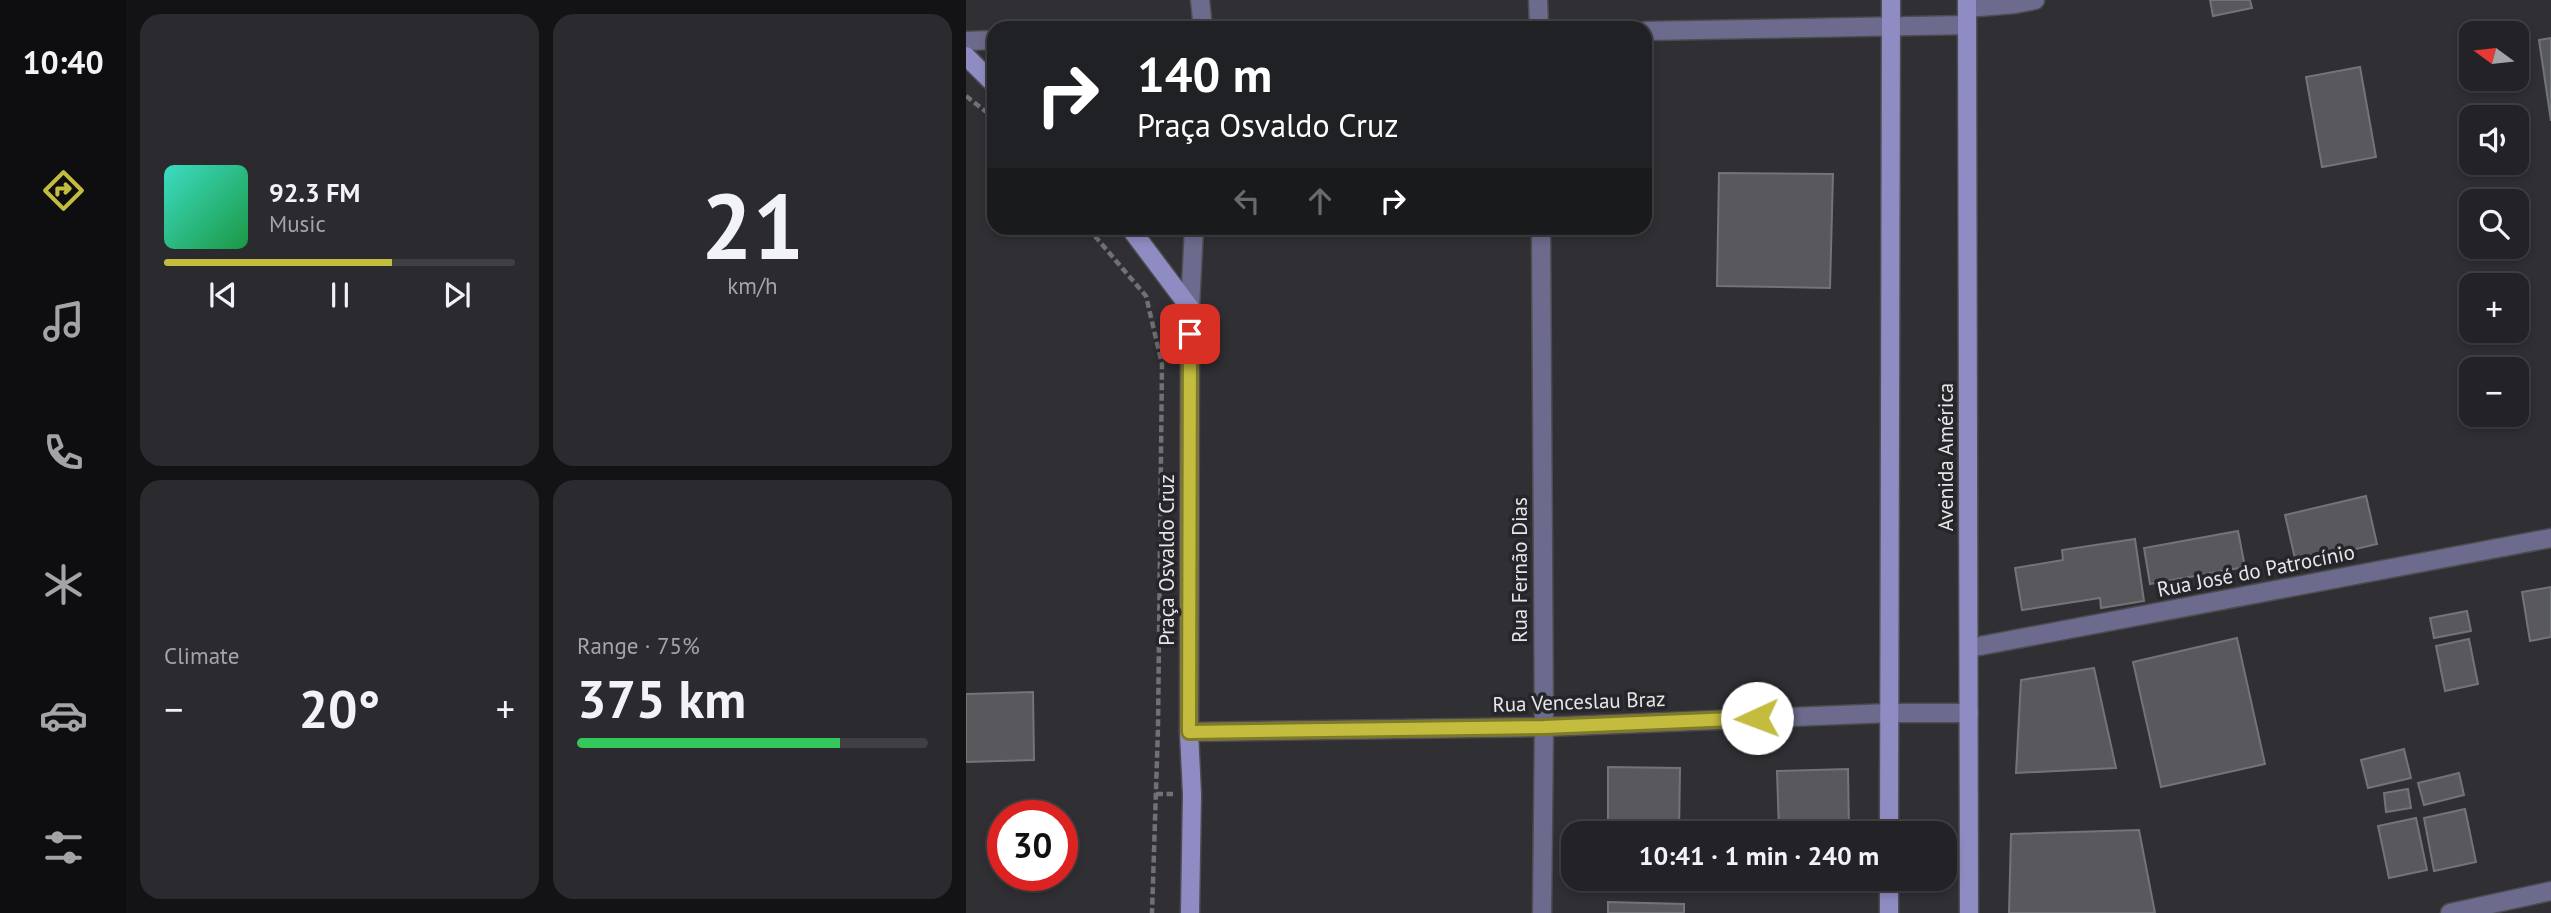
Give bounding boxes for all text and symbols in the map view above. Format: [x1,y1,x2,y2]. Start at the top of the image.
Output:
north arrow [2459,21,2529,91]
map controls [2459,21,2529,427]
text: 10:40 [22,41,104,83]
text: 140 m [1137,42,1272,106]
icon: right [1022,49,1113,140]
text: Praça Osvaldo Cruz [1137,104,1398,146]
button: sound [2459,105,2529,175]
icon: directions [39,166,88,215]
text: 21 [701,166,804,284]
text: 92.3 FM [269,176,360,209]
icon: left [1228,182,1266,220]
icon: ahead [1301,182,1339,220]
icon: right [1374,182,1412,220]
button: search [2459,189,2529,259]
text: Music [269,209,326,238]
text: km/h [727,271,778,300]
button: + [2459,273,2529,343]
icon: previous [204,276,242,314]
icon: pause [321,276,359,314]
icon: next [438,276,476,314]
icon: music [39,297,88,346]
pin [1160,304,1220,364]
icon: arrive [1171,315,1209,353]
button: − [2459,357,2529,427]
street label: Avenida América [1932,383,1959,531]
icon: phone [39,428,88,477]
street label: Praça Osvaldo Cruz [1153,474,1180,646]
street label: Rua Fernão Dias [1506,497,1533,643]
street label: Rua José do Patrocínio [2155,538,2357,603]
icon: climate [39,560,88,609]
text: Range · 75% [577,631,700,660]
text: Climate [164,641,239,670]
text: 375 km [577,665,746,732]
text: 20° [299,675,380,742]
position arrow [1720,681,1794,755]
text: − [164,684,183,733]
text: + [496,684,515,733]
street label: Rua Venceslau Braz [1492,685,1666,718]
icon: car [39,691,88,740]
speed limit sign: 30 [987,800,1078,891]
icon: filters [39,823,88,872]
text: 10:41 · 1 min · 240 m [1639,839,1879,872]

